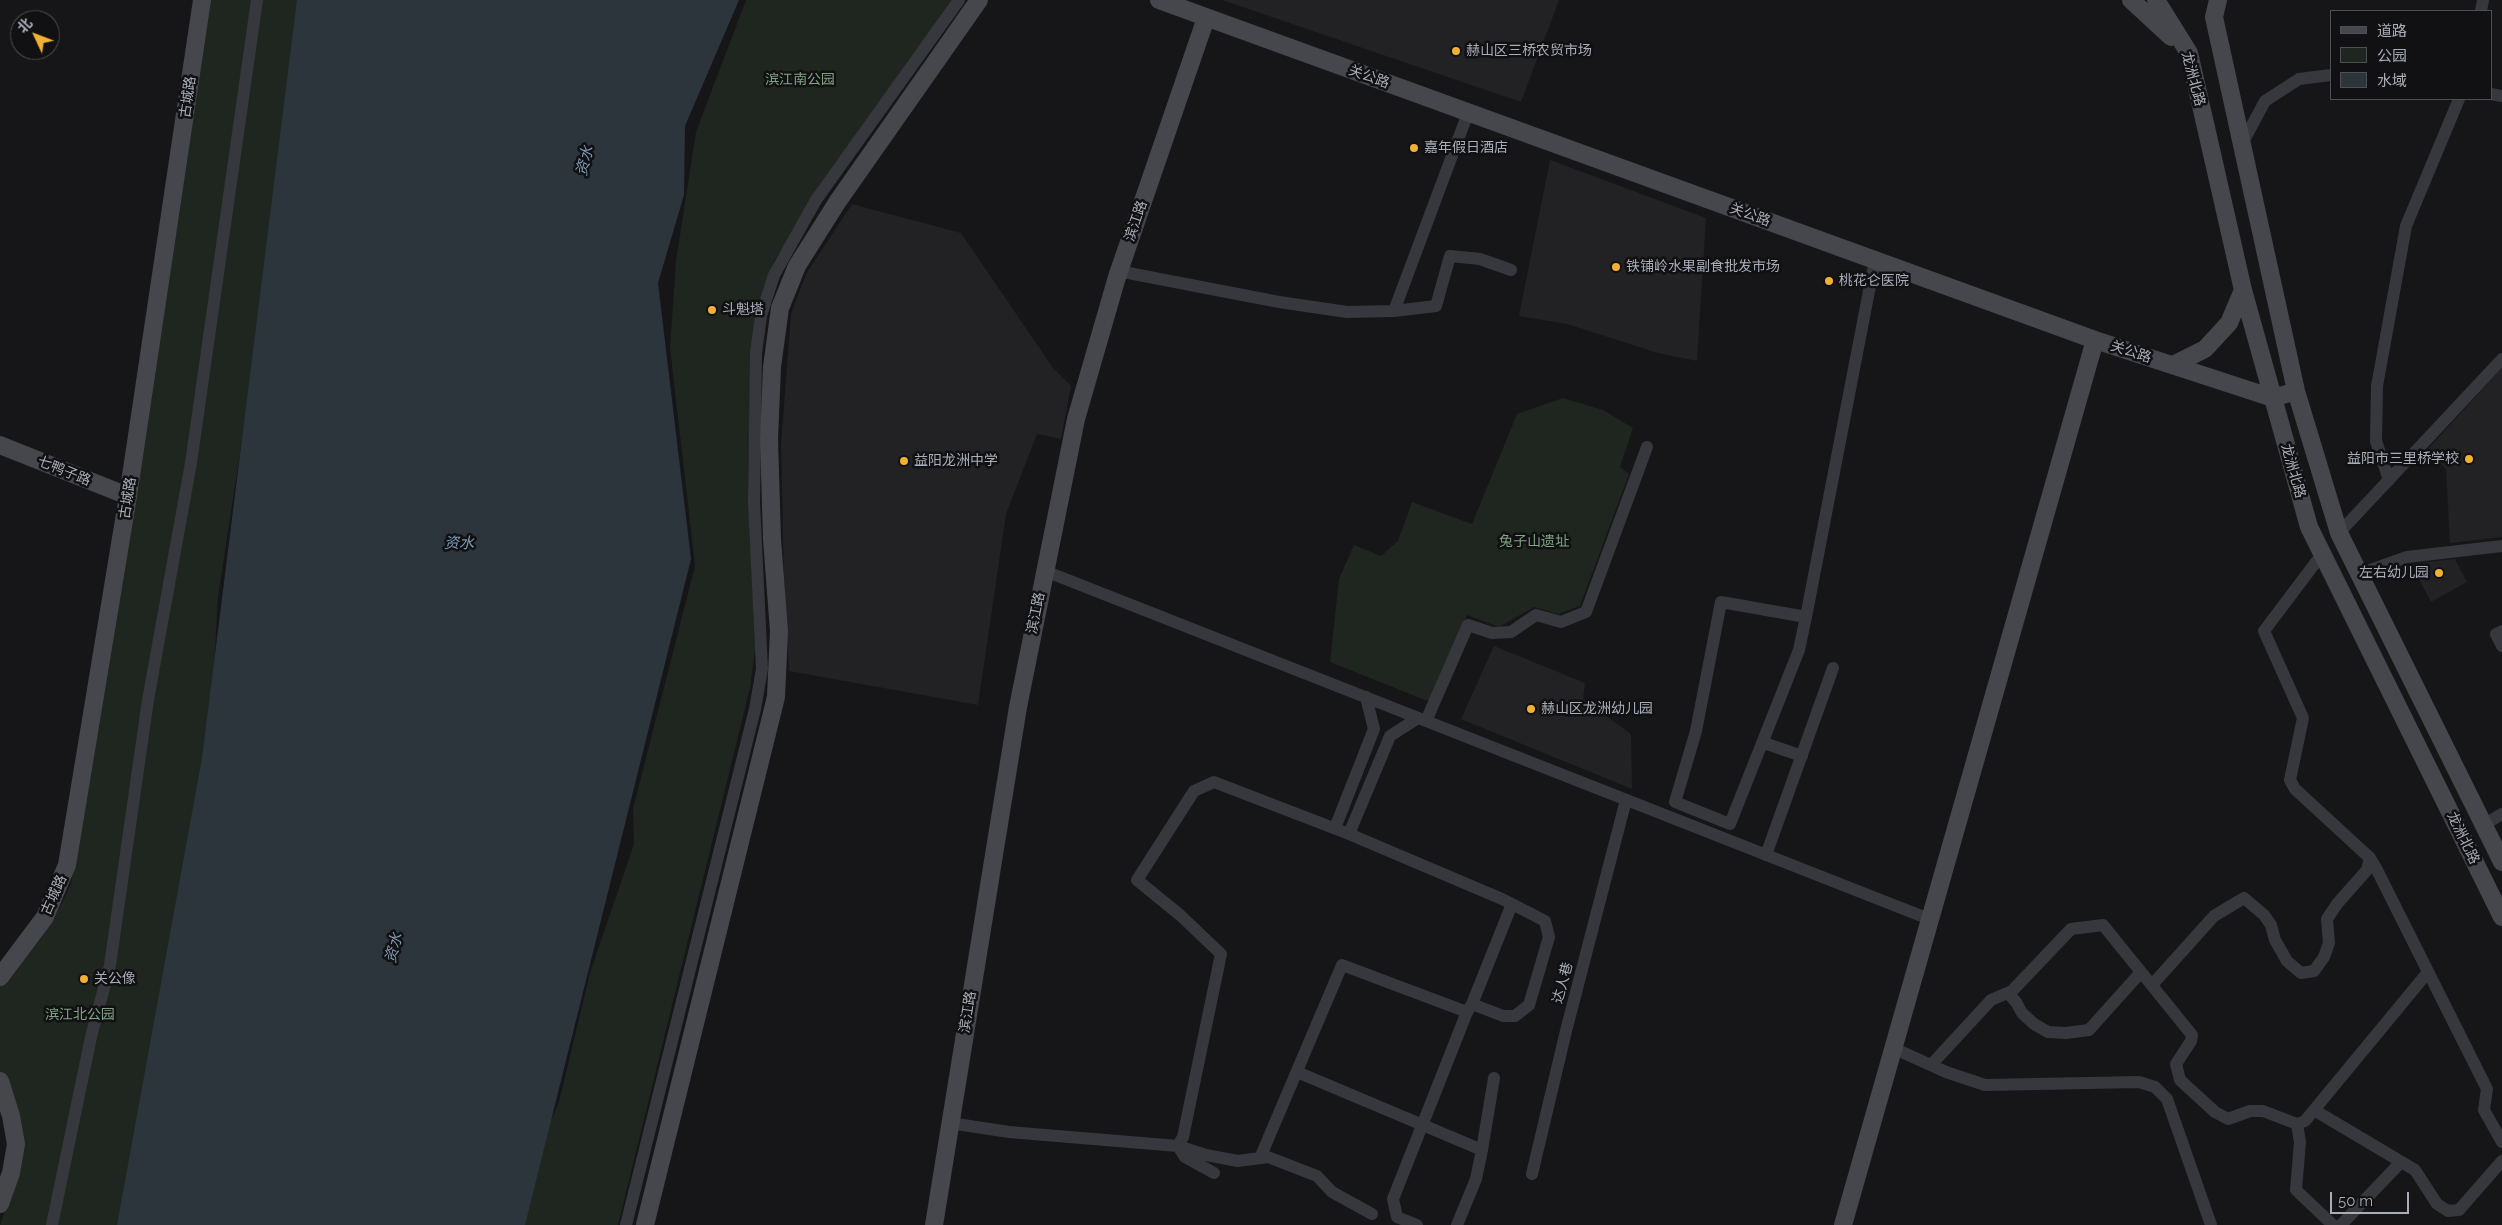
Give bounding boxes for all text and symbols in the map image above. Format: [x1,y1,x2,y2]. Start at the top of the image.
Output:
north arrow [10,10,60,60]
legend [2330,10,2492,100]
text: 北 [14,15,35,36]
text: 道路 [2377,22,2407,40]
place label: 赫山区三桥农贸市场 [1466,43,1592,59]
marker: 赫山区三桥农贸市场 [1450,45,1462,57]
text: 公园 [2377,47,2407,65]
street label: 龙洲北路 [2178,50,2208,108]
street label: 关公路 [1346,62,1392,92]
park label: 滨江南公园 [765,72,835,88]
text: 水域 [2377,72,2407,90]
street label: 古城路 [177,75,199,119]
place label: 嘉年假日酒店 [1424,140,1508,156]
marker: 嘉年假日酒店 [1408,142,1420,154]
water label: 资水 [573,144,597,178]
street label: 滨江路 [1121,198,1151,244]
street label: 关公路 [1727,200,1773,230]
place label: 铁铺岭水果副食批发市场 [1626,259,1780,275]
marker: 铁铺岭水果副食批发市场 [1610,261,1622,273]
place label: 桃花仑医院 [1839,273,1909,289]
marker: 桃花仑医院 [1823,275,1835,287]
place label: 斗魁塔 [722,302,764,318]
marker: 斗魁塔 [706,304,718,316]
street label: 关公路 [2108,338,2154,366]
street label: 龙洲北路 [2277,442,2309,500]
place label: 益阳市三里桥学校 [2347,451,2459,467]
street label: 七鸭子路 [35,453,93,489]
place label: 益阳龙洲中学 [914,453,998,469]
marker: 益阳市三里桥学校 [2463,453,2475,465]
marker: 益阳龙洲中学 [898,455,910,467]
street label: 古城路 [116,476,140,520]
water label: 资水 [444,534,474,552]
park label: 兔子山遗址 [1499,534,1569,550]
place label: 左右幼儿园 [2359,565,2429,581]
marker: 左右幼儿园 [2433,567,2445,579]
street label: 滨江路 [1024,591,1048,635]
place label: 赫山区龙洲幼儿园 [1541,701,1653,717]
marker: 赫山区龙洲幼儿园 [1525,703,1537,715]
street label: 龙洲北路 [2443,809,2483,867]
street label: 古城路 [38,872,70,918]
water label: 资水 [382,931,406,965]
street label: 达人巷 [1549,961,1577,1005]
place label: 关公像 [94,971,136,987]
marker: 关公像 [78,973,90,985]
street label: 滨江路 [956,990,980,1034]
park label: 滨江北公园 [45,1007,115,1023]
scale bar [2332,1182,2411,1214]
text: 50 m [2338,1192,2373,1210]

